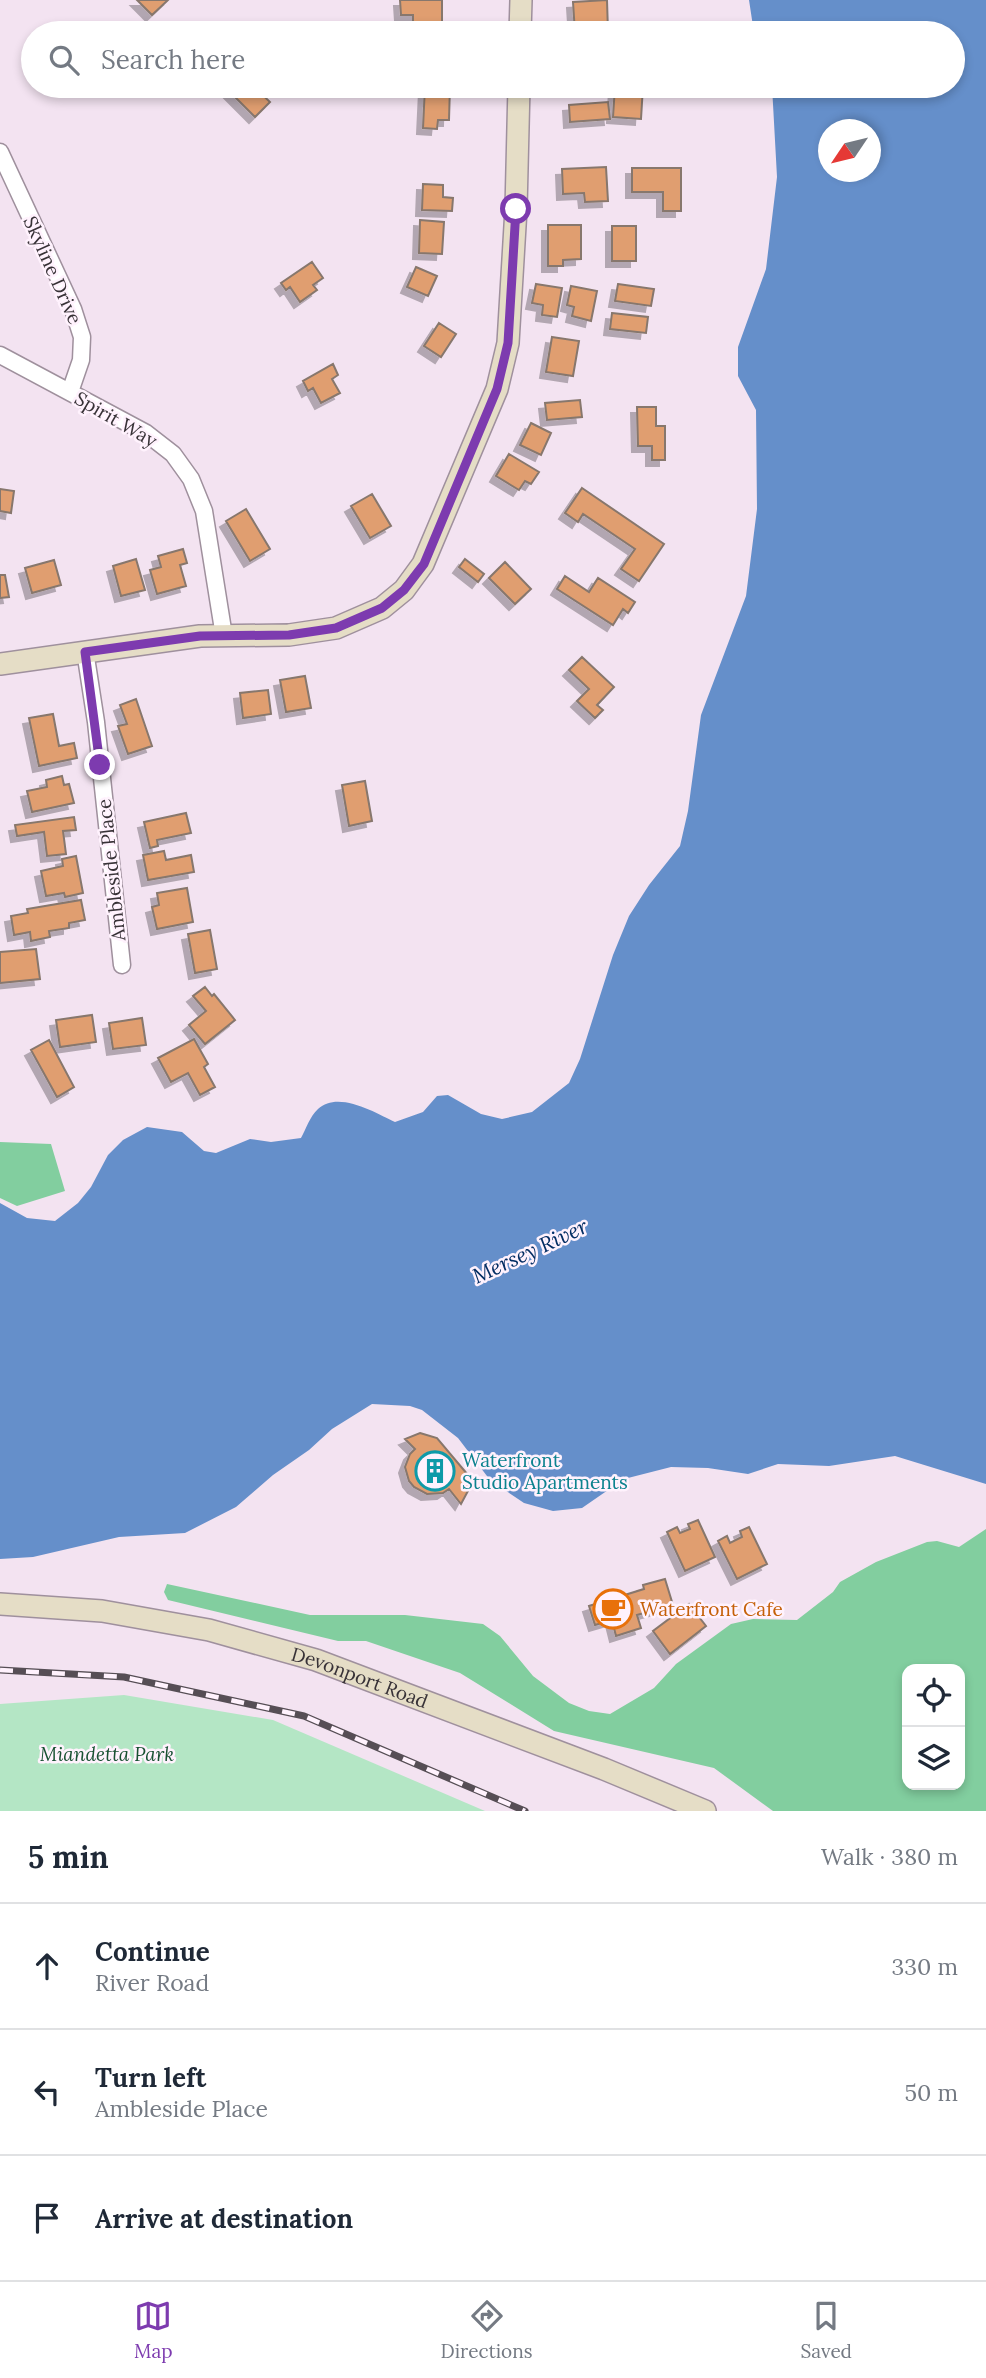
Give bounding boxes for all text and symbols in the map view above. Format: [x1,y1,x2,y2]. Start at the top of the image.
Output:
search box [21,21,965,98]
icon: search [45,41,83,79]
text: Search here [101,43,245,76]
north arrow [818,119,881,182]
route start [500,193,531,224]
street label: Skyline Drive [18,212,88,328]
street label: Spirit Way [70,386,162,452]
route end [84,749,115,780]
street label: Ambleside Place [92,798,131,943]
water label: Mersey River [468,1212,592,1290]
place label: Waterfront Studio Apartments [462,1448,628,1494]
building icon: Waterfront Studio Apartments [414,1450,456,1492]
cafe icon: Waterfront Cafe [592,1588,634,1630]
place label: Waterfront Cafe [640,1597,783,1621]
street label: Devonport Road [289,1642,431,1713]
map controls [902,1664,965,1790]
button: locate [902,1664,965,1727]
button: layers [902,1727,965,1790]
park label: Miandetta Park [40,1742,174,1766]
text: 5 min [28,1838,109,1876]
text: Walk · 380 m [821,1842,958,1871]
text: Continue [95,1935,210,1968]
icon: ahead [28,1947,66,1985]
text: 330 m [891,1952,958,1981]
text: River Road [95,1968,209,1997]
text: Turn left [95,2061,206,2094]
icon: left [28,2073,66,2111]
text: 50 m [905,2078,958,2107]
text: Ambleside Place [95,2094,268,2123]
icon: arrive [28,2199,66,2237]
text: Arrive at destination [95,2202,353,2235]
tab: Map [134,2297,173,2363]
tab: Directions [441,2297,533,2363]
tab: Saved [801,2297,852,2363]

